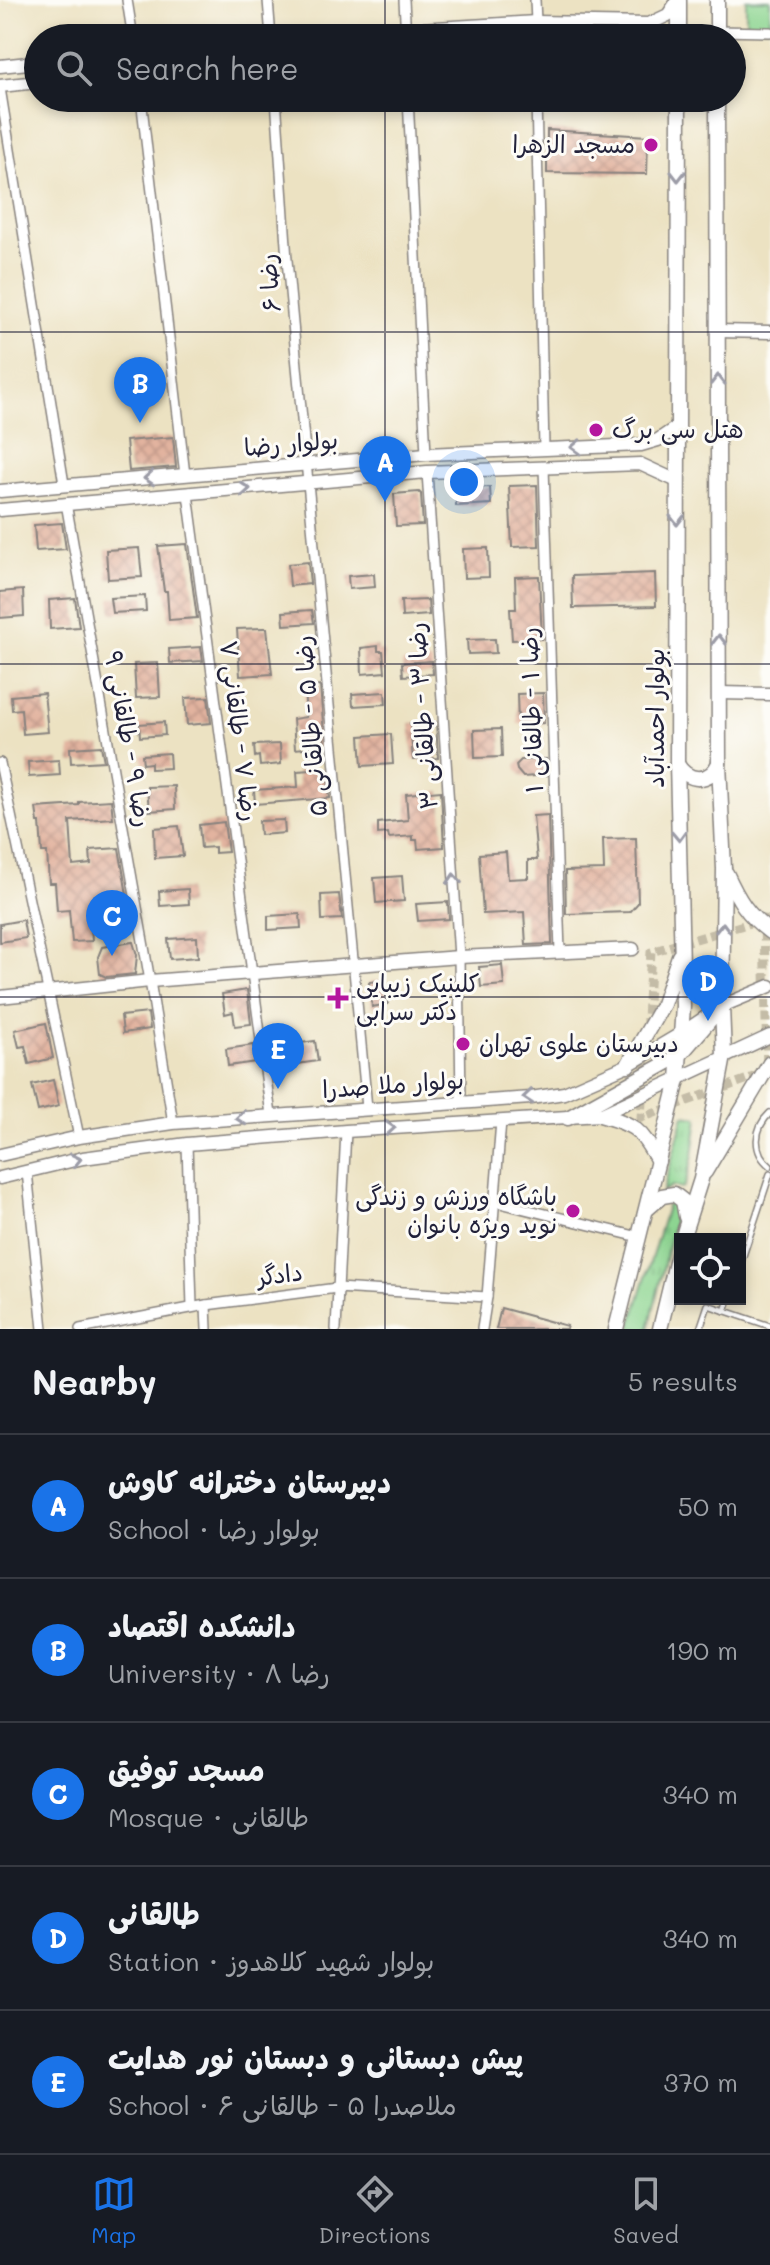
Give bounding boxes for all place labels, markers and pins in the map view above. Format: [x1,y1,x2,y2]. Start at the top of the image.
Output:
place label: مسجد الزهرا [512,128,635,159]
marker: مسجد الزهرا [642,136,660,154]
pin: B [114,357,166,423]
place label: هتل سی برگ [612,413,744,445]
marker: هتل سی برگ [587,421,605,439]
pin: A [359,436,411,502]
pin: C [86,890,138,956]
pin: D [682,955,734,1021]
place label: کلینیک زیبایی دکتر سرابی [356,967,479,1027]
marker: کلینیک زیبایی دکتر سرابی [327,987,349,1009]
pin: E [252,1023,304,1089]
place label: دبیرستان علوی تهران [479,1027,679,1060]
marker: دبیرستان علوی تهران [454,1035,472,1053]
place label: باشگاه ورزش و زندگی نوید ویژه بانوان [355,1180,557,1240]
marker: باشگاه ورزش و زندگی نوید ویژه بانوان [564,1202,582,1220]

